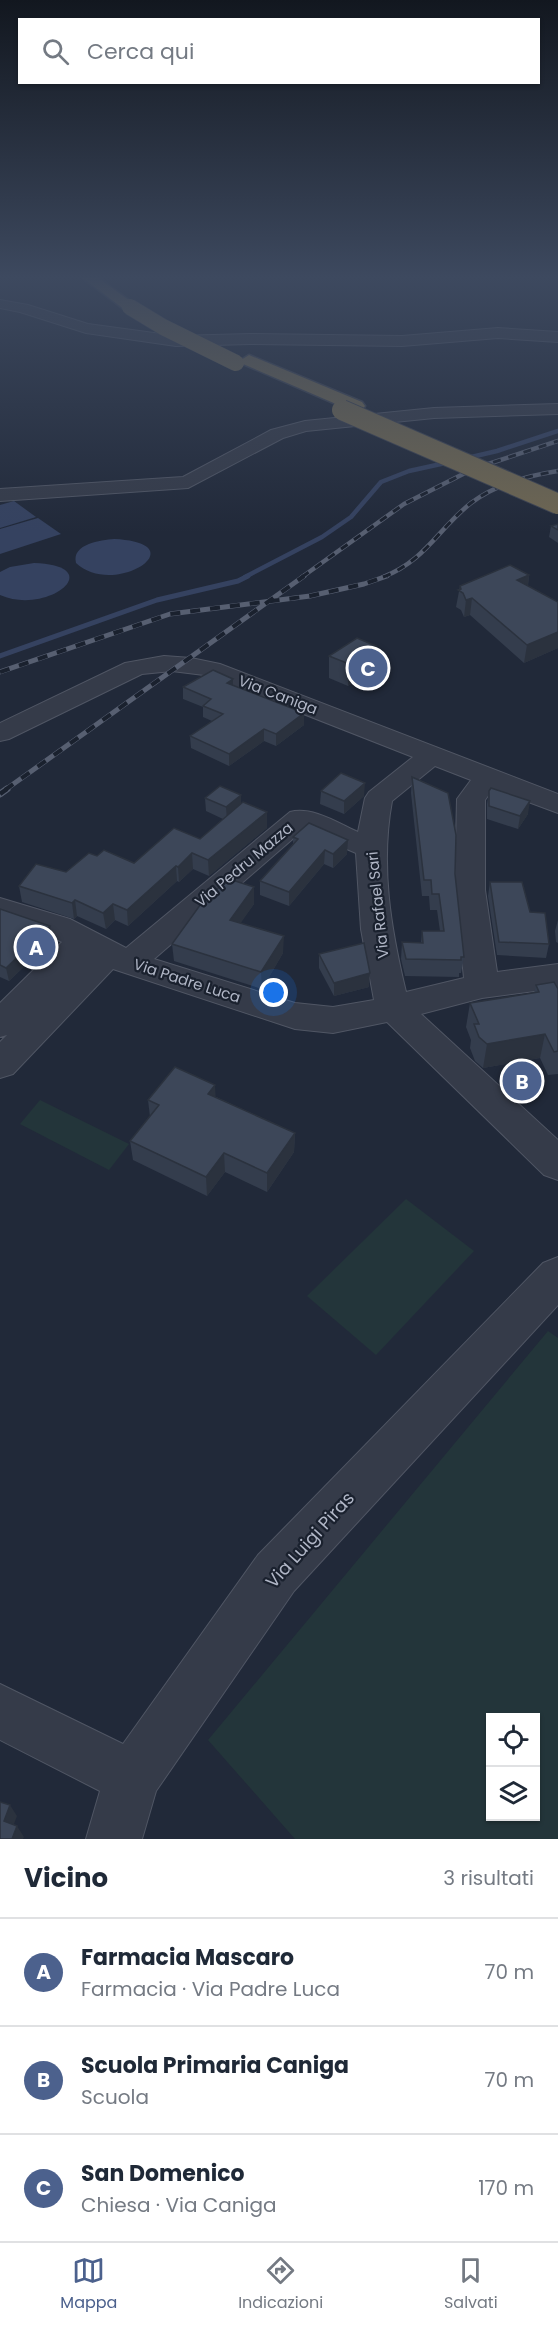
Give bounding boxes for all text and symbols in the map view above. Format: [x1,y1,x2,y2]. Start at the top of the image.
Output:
search box [18,18,540,84]
icon: search [39,35,72,68]
text: Cerca qui [87,36,194,67]
pin: C [348,646,388,690]
street label: Via Caniga [236,670,321,719]
street label: Via Pedru Mazza [190,817,297,912]
street label: Via Rafael Sari [361,850,394,960]
pin: A [16,924,56,970]
street label: Via Padre Luca [131,953,243,1008]
your location [259,978,288,1007]
pin: B [502,1058,542,1104]
street label: Via Luigi Piras [260,1486,360,1593]
map controls [486,1713,540,1821]
button: locate [486,1713,540,1767]
button: layers [486,1767,540,1821]
text: Vicino [24,1860,108,1896]
text: 3 risultati [443,1864,534,1892]
text: Farmacia Mascaro [81,1942,294,1973]
text: A [36,1958,51,1986]
text: 70 m [485,1958,534,1986]
text: Farmacia · Via Padre Luca [81,1975,340,2003]
text: Scuola Primaria Caniga [81,2050,349,2081]
text: B [37,2066,50,2094]
text: 70 m [485,2066,534,2094]
text: Scuola [81,2083,149,2111]
text: San Domenico [81,2158,244,2189]
text: C [36,2174,51,2202]
text: 170 m [478,2174,534,2202]
text: Chiesa · Via Caniga [81,2191,276,2219]
tab: Mappa [60,2254,117,2315]
tab: Indicazioni [238,2254,323,2315]
tab: Salvati [444,2254,498,2315]

